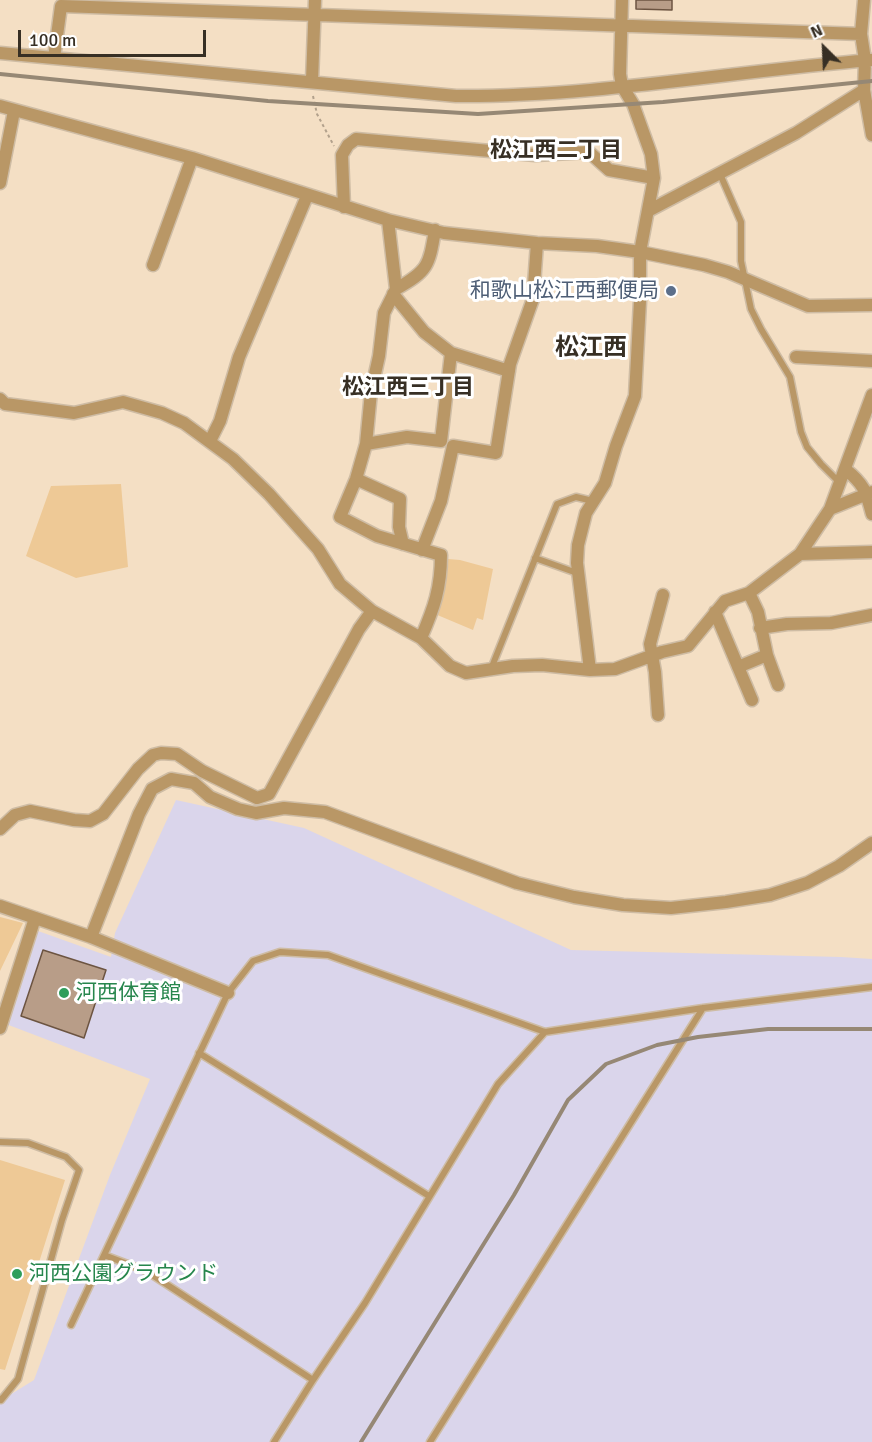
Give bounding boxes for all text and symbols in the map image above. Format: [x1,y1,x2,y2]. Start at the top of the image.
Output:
scale bar [21,18,208,56]
north arrow [794,18,854,78]
text: N [808,20,826,43]
text: 100 m [29,29,76,51]
district label: 松江西二丁目 [490,138,622,164]
place label: 和歌山松江西郵便局 [470,278,659,304]
marker: 和歌山松江西郵便局 [664,284,678,298]
district label: 松江西 [555,335,627,363]
district label: 松江西三丁目 [342,375,474,401]
place label: 河西体育館 [76,980,181,1006]
marker: 河西体育館 [57,986,71,1000]
place label: 河西公園グラウンド [29,1261,218,1287]
marker: 河西公園グラウンド [10,1267,24,1281]

